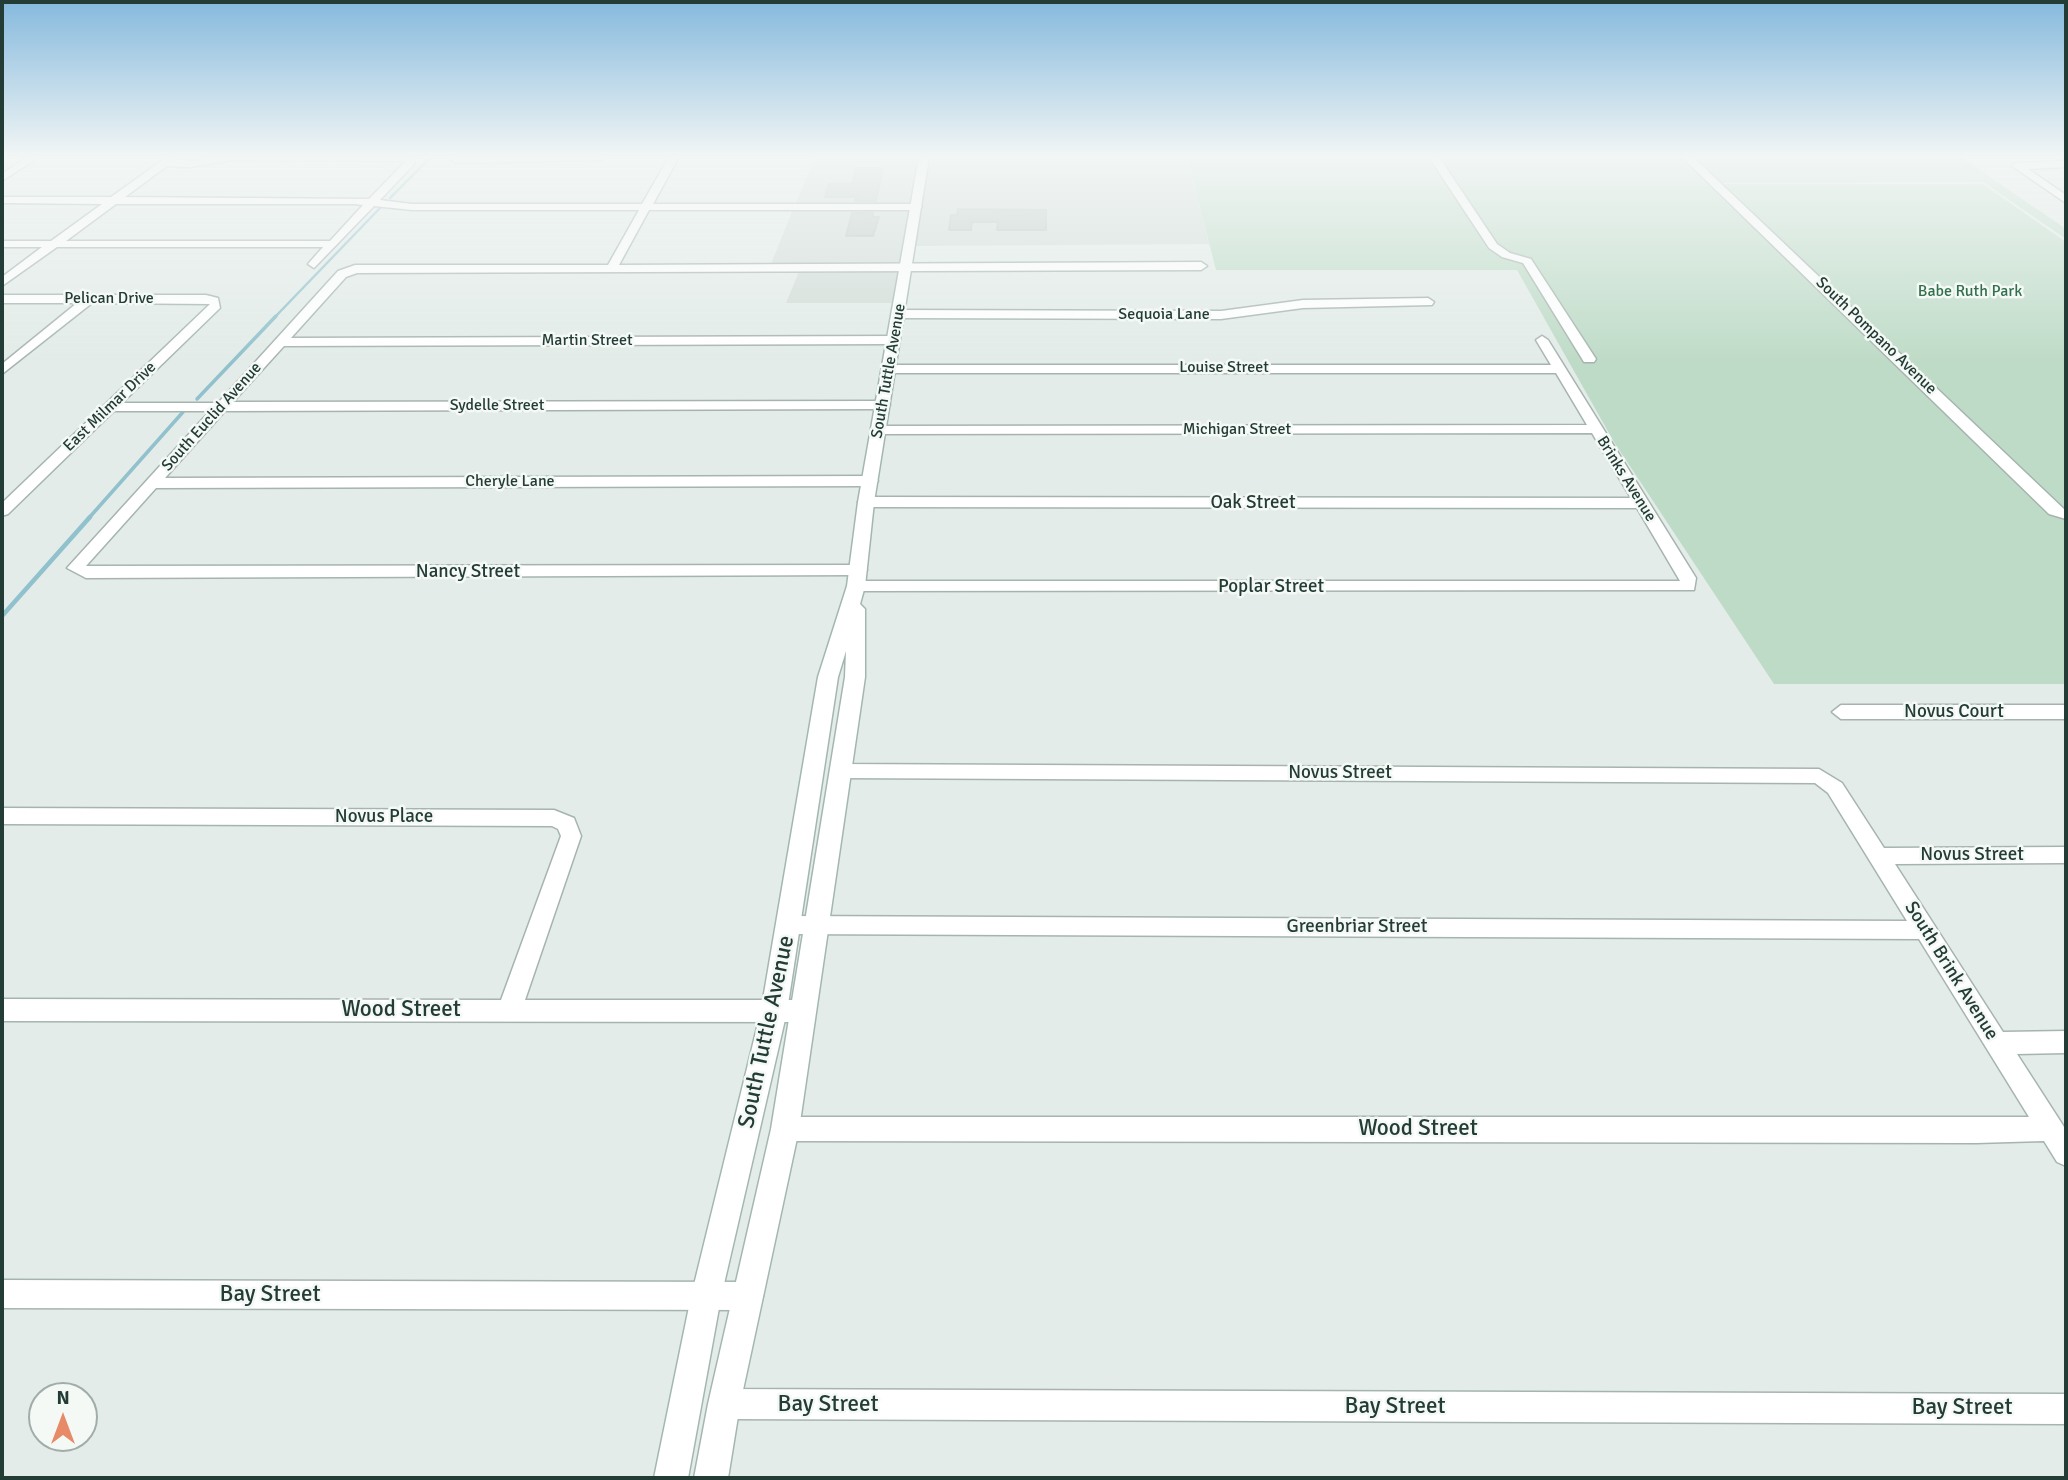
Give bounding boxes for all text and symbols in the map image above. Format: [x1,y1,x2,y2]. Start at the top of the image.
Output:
street label: South Pompano Avenue [1812,273,1940,399]
park label: Babe Ruth Park [1918,282,2022,302]
street label: Pelican Drive [64,289,154,309]
street label: South Tuttle Avenue [868,302,910,440]
street label: Sequoia Lane [1118,305,1210,325]
street label: Martin Street [541,331,633,351]
street label: East Milmar Drive [60,358,160,456]
street label: Louise Street [1179,358,1269,378]
street label: South Euclid Avenue [158,359,266,475]
street label: Sydelle Street [450,396,544,416]
street label: Michigan Street [1183,420,1291,440]
street label: Brinks Avenue [1592,433,1660,525]
street label: Cheryle Lane [465,472,555,492]
street label: Oak Street [1210,492,1296,514]
street label: Nancy Street [416,561,520,583]
street label: Poplar Street [1218,576,1324,598]
street label: Novus Court [1904,701,2004,723]
street label: Novus Street [1288,762,1392,784]
street label: Novus Place [335,806,433,828]
street label: Novus Street [1920,844,2024,866]
street label: South Brink Avenue [1899,897,2003,1045]
street label: Greenbriar Street [1286,916,1428,938]
street label: South Tuttle Avenue [733,933,801,1131]
street label: Wood Street [341,996,461,1024]
street label: Wood Street [1358,1115,1478,1143]
street label: Bay Street [219,1281,321,1309]
north arrow [28,1382,98,1452]
text: N [56,1386,70,1410]
street label: Bay Street [777,1391,879,1419]
street label: Bay Street [1344,1393,1446,1421]
street label: Bay Street [1911,1394,2013,1422]

